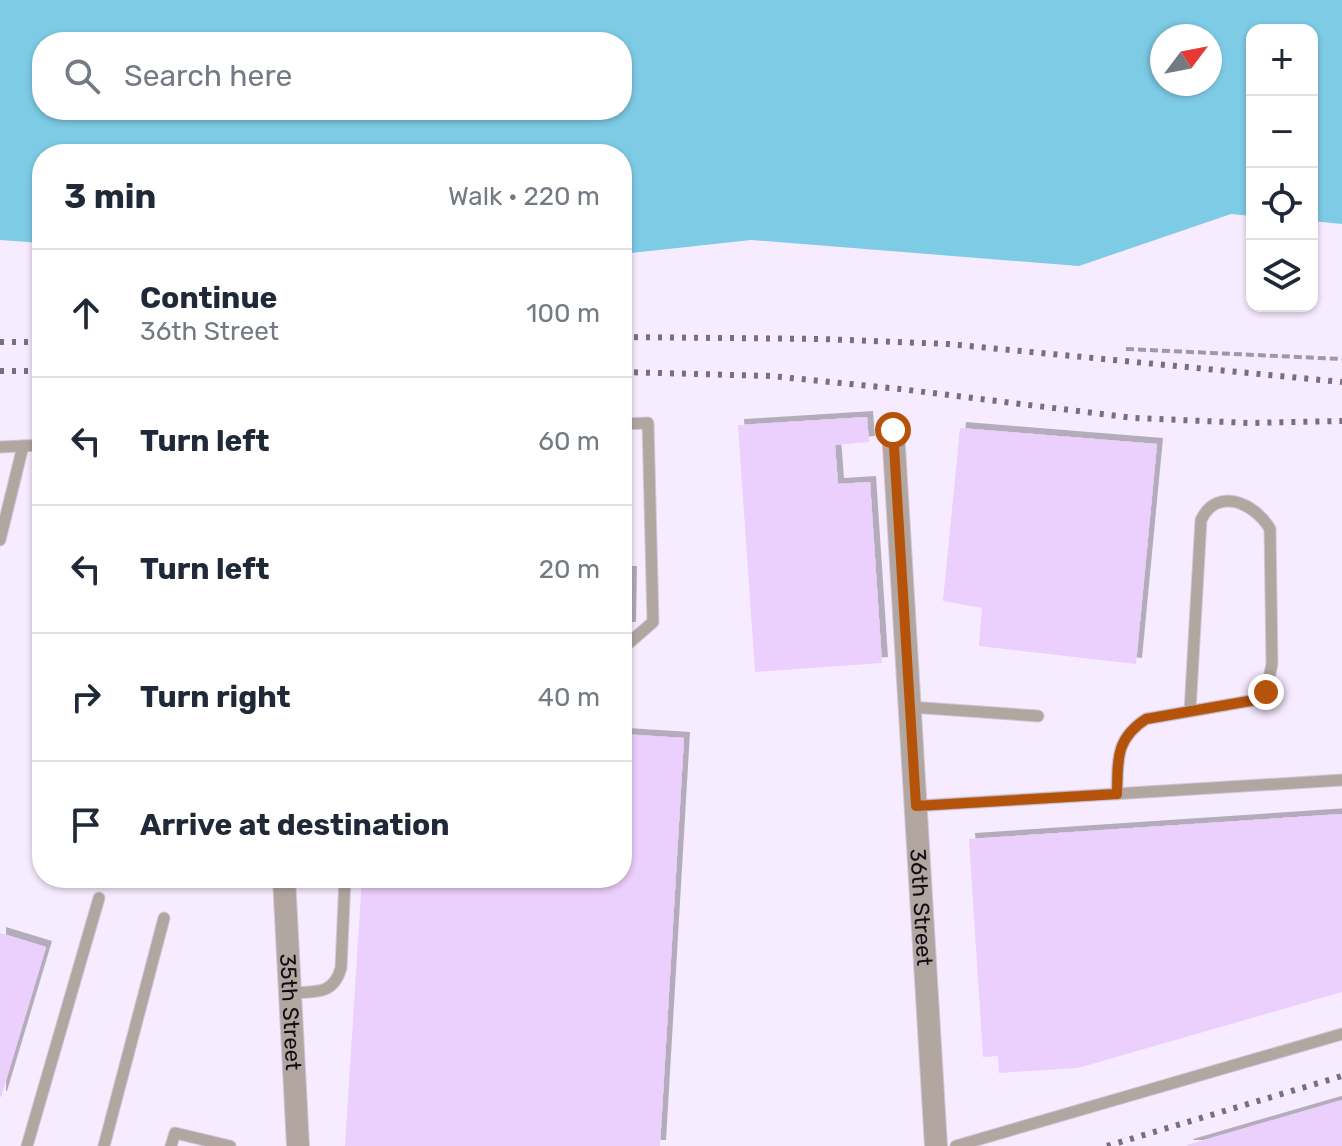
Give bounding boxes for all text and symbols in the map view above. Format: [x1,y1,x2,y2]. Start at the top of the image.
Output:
north arrow [1150,24,1222,96]
map controls [1246,24,1318,312]
button: + [1246,24,1318,96]
search box [32,32,632,120]
icon: search [60,54,104,98]
text: Search here [124,58,292,94]
button: − [1246,96,1318,168]
button: locate [1246,168,1318,240]
text: 3 min [64,176,156,217]
text: Walk · 220 m [448,181,600,212]
button: layers [1246,240,1318,312]
text: Continue [140,280,277,316]
icon: ahead [64,291,108,335]
text: 100 m [526,298,600,329]
text: 36th Street [140,316,279,347]
route start [875,412,911,448]
icon: left [64,419,108,463]
text: Turn left [140,423,270,459]
text: 60 m [538,426,600,457]
icon: left [64,547,108,591]
text: Turn left [140,551,270,587]
text: 20 m [539,554,600,585]
route end [1248,674,1284,710]
icon: right [64,675,108,719]
text: Turn right [140,679,291,715]
text: 40 m [538,682,600,713]
icon: arrive [64,803,108,847]
text: Arrive at destination [140,807,450,843]
street label: 36th Street [905,848,939,967]
street label: 35th Street [274,953,308,1072]

